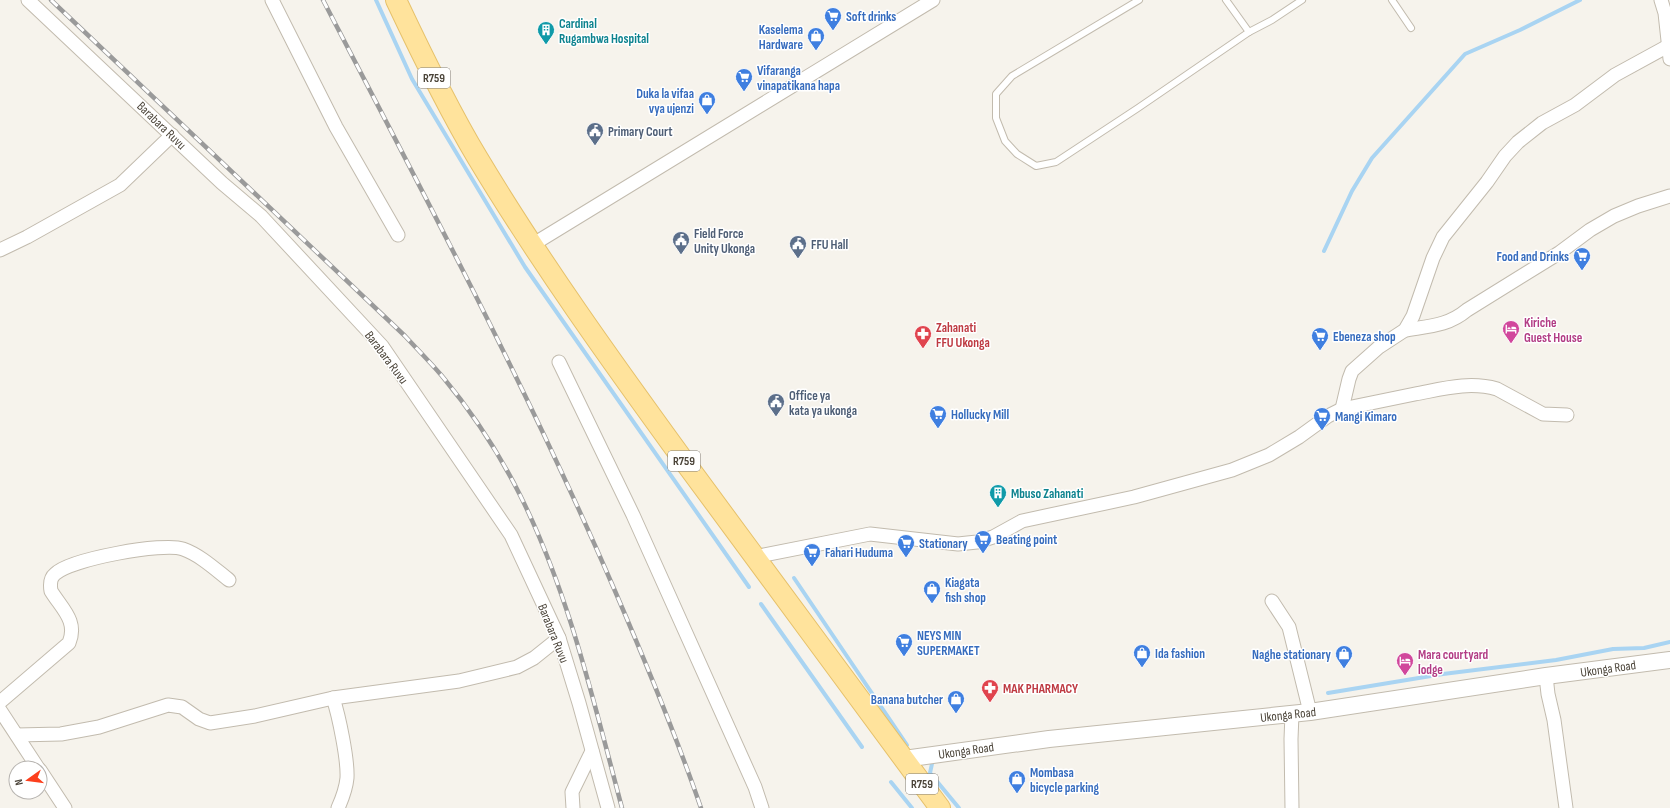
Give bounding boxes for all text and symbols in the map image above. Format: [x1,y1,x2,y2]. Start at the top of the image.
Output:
supermarket icon: Soft drinks [823,6,843,31]
place label: Soft drinks [846,9,896,25]
place label: Cardinal Rugambwa Hospital [559,16,649,47]
building icon: Cardinal Rugambwa Hospital [536,20,556,45]
place label: Kaselema Hardware [759,22,803,53]
shop icon: Kaselema Hardware [806,26,826,51]
place label: Vifaranga vinapatikana hapa [757,63,840,94]
supermarket icon: Vifaranga vinapatikana hapa [734,67,754,92]
road number: R759 [418,68,450,88]
place label: Duka la vifaa vya ujenzi [636,86,694,117]
shop icon: Duka la vifaa vya ujenzi [697,90,717,115]
street label: Barabara Ruvu [133,98,189,153]
public building icon: Primary Court [585,121,605,146]
place label: Primary Court [608,124,673,140]
place label: Field Force Unity Ukonga [694,226,755,257]
public building icon: Field Force Unity Ukonga [671,230,691,255]
public building icon: FFU Hall [788,234,808,259]
place label: FFU Hall [811,237,848,253]
supermarket icon: Food and Drinks [1572,246,1592,271]
place label: Food and Drinks [1497,249,1569,265]
place label: Kiriche Guest House [1524,315,1583,346]
hotel icon: Kiriche Guest House [1501,319,1521,344]
place label: Zahanati FFU Ukonga [936,320,990,351]
pharmacy icon: Zahanati FFU Ukonga [913,324,933,349]
supermarket icon: Ebeneza shop [1310,326,1330,351]
street label: Barabara Ruvu [361,328,411,387]
place label: Ebeneza shop [1333,329,1396,345]
place label: Office ya kata ya ukonga [789,388,857,419]
public building icon: Office ya kata ya ukonga [766,392,786,417]
supermarket icon: Hollucky Mill [928,404,948,429]
supermarket icon: Mangi Kimaro [1312,406,1332,431]
place label: Hollucky Mill [951,407,1009,423]
place label: Mangi Kimaro [1335,409,1397,425]
road number: R759 [668,451,700,471]
building icon: Mbuso Zahanati [988,483,1008,508]
place label: Mbuso Zahanati [1011,486,1084,502]
supermarket icon: Beating point [973,529,993,554]
place label: Beating point [996,532,1058,548]
supermarket icon: Stationary [896,533,916,558]
place label: Stationary [919,536,968,552]
supermarket icon: Fahari Huduma [802,542,822,567]
place label: Fahari Huduma [825,545,893,561]
place label: Kiagata fish shop [945,575,986,606]
shop icon: Kiagata fish shop [922,579,942,604]
street label: Barabara Ruvu [534,602,572,665]
place label: NEYS MIN SUPERMAKET [917,628,980,659]
supermarket icon: NEYS MIN SUPERMAKET [894,632,914,657]
shop icon: Ida fashion [1132,643,1152,668]
shop icon: Naghe stationary [1334,644,1354,669]
place label: Ida fashion [1155,646,1205,662]
place label: Naghe stationary [1252,647,1332,663]
place label: Mara courtyard lodge [1418,647,1489,678]
hotel icon: Mara courtyard lodge [1395,651,1415,676]
street label: Ukonga Road [1579,657,1637,681]
pharmacy icon: MAK PHARMACY [980,678,1000,703]
place label: MAK PHARMACY [1003,681,1078,697]
shop icon: Banana butcher [946,689,966,714]
place label: Banana butcher [871,692,943,708]
street label: Ukonga Road [1259,704,1317,726]
street label: Ukonga Road [937,739,995,763]
north arrow [8,760,48,800]
place label: Mombasa bicycle parking [1030,765,1100,796]
shop icon: Mombasa bicycle parking [1007,769,1027,794]
road number: R759 [906,774,938,794]
text: N [12,778,26,787]

